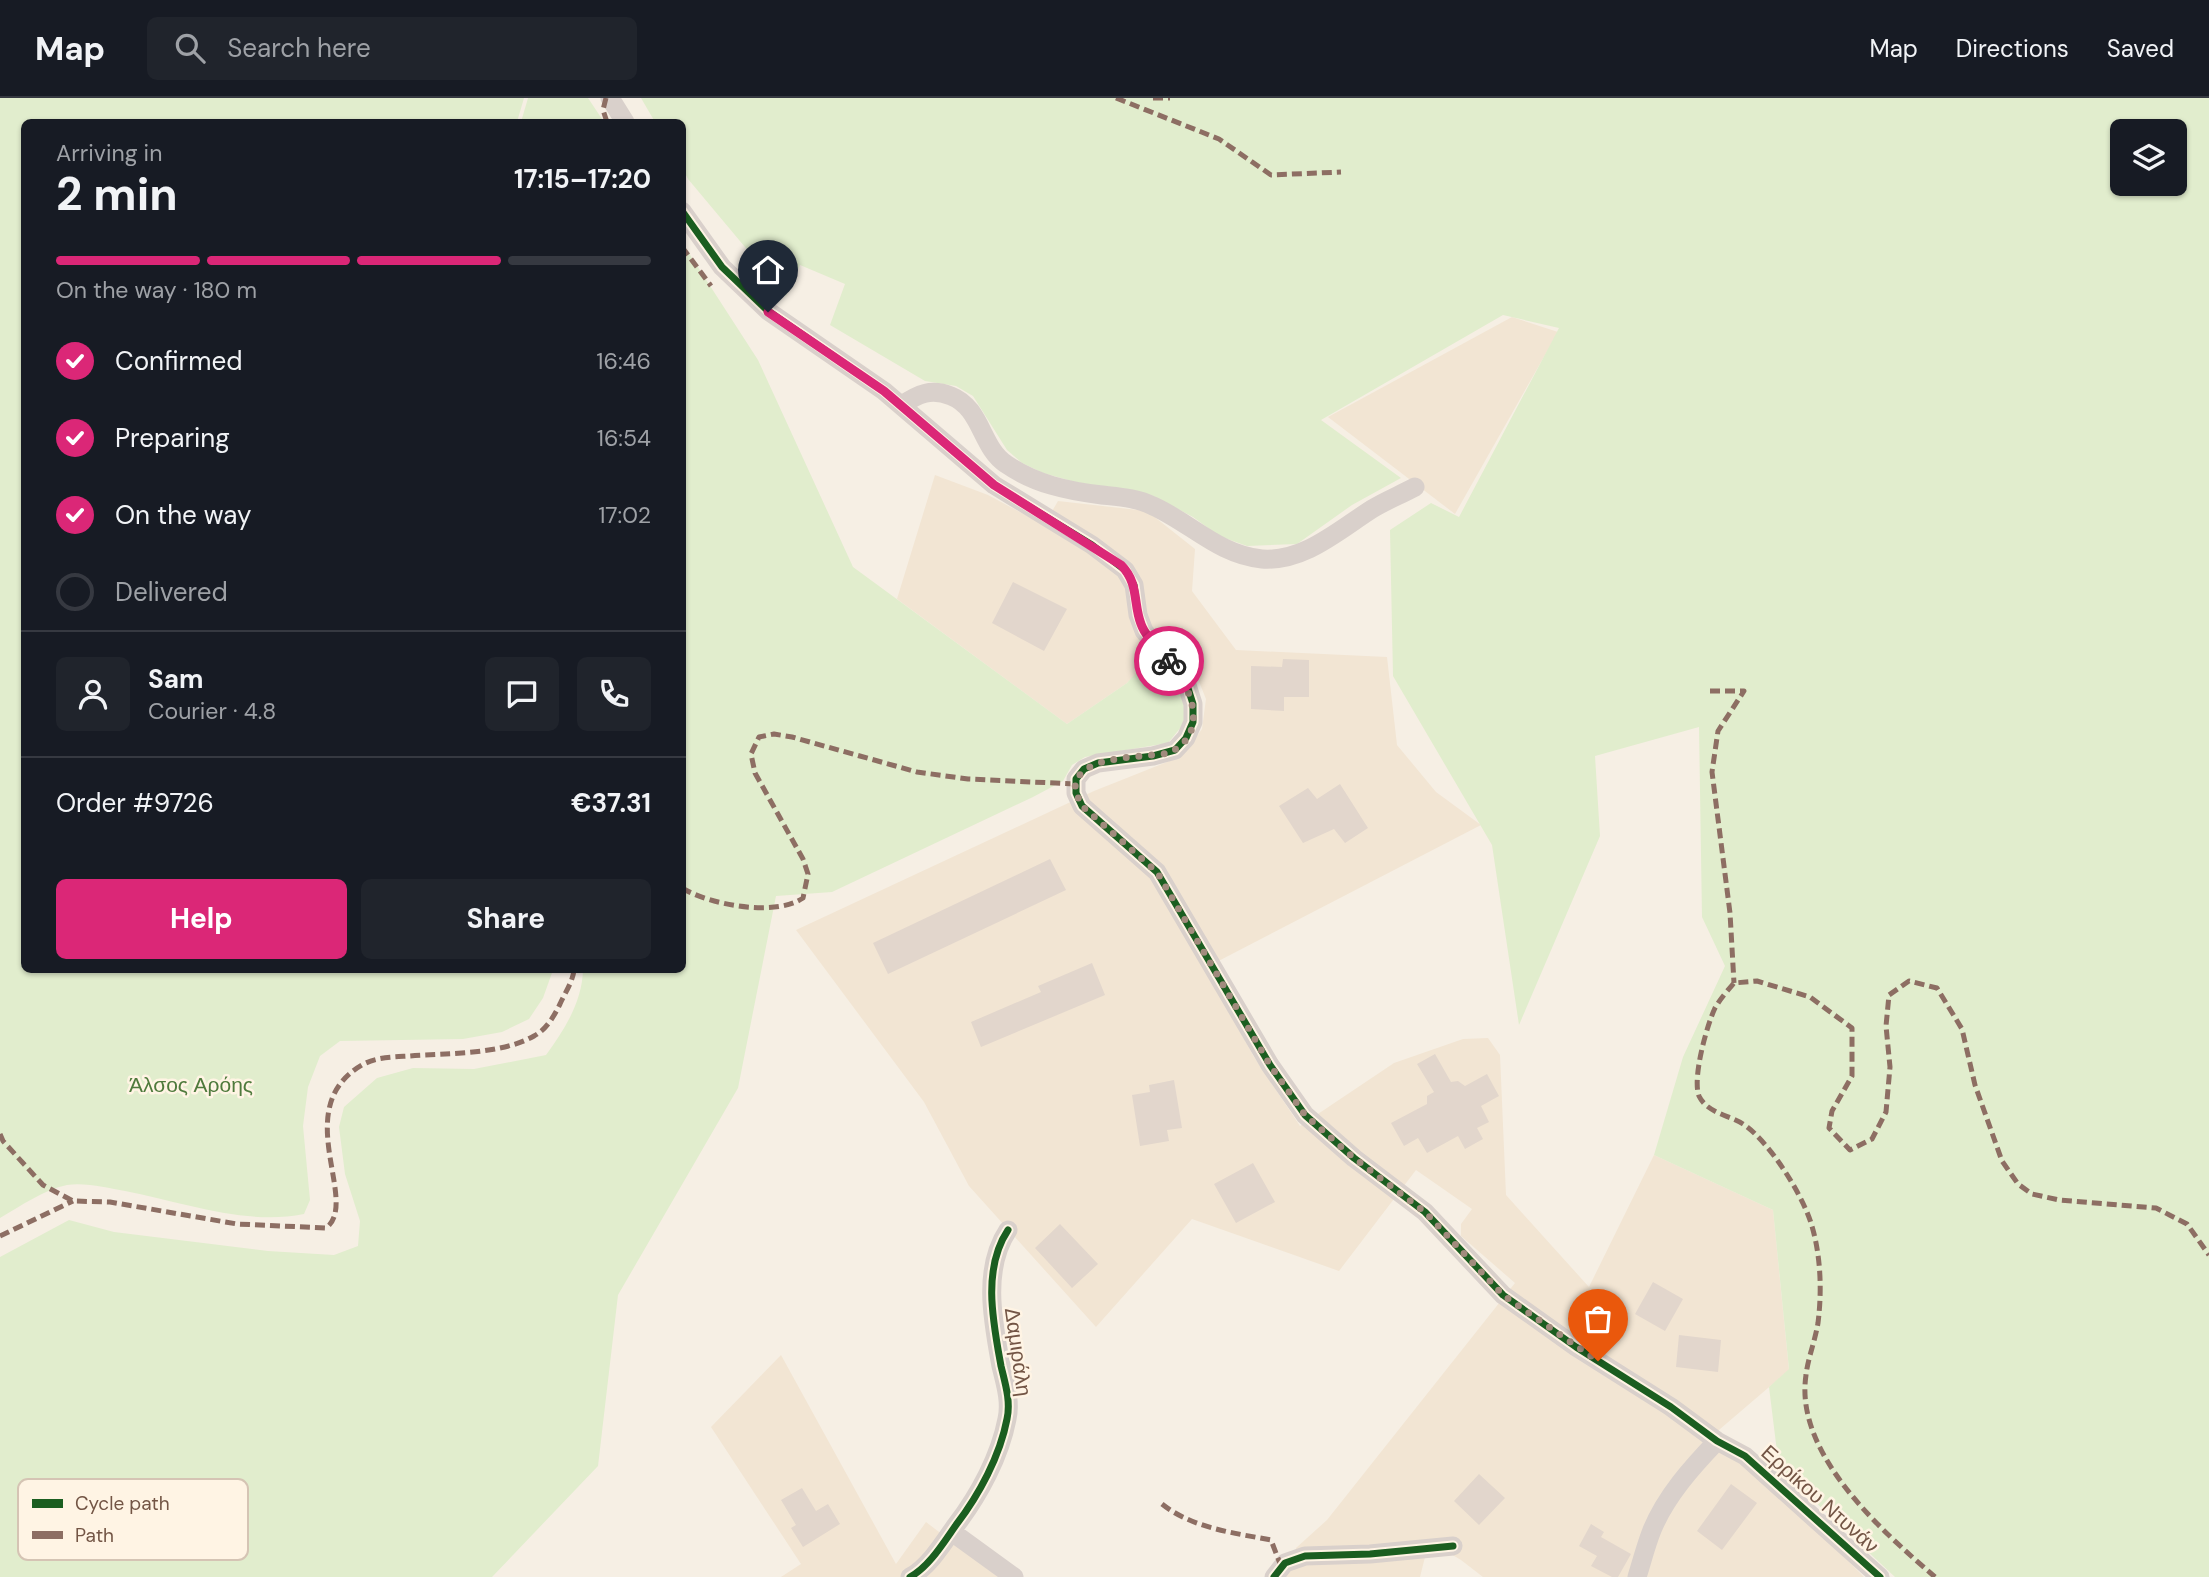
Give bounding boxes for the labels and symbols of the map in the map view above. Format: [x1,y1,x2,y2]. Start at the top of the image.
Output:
pin [738,240,798,312]
courier [1134,626,1204,696]
park label: Άλσος Αρόης [129,1071,253,1099]
pin [1568,1289,1628,1361]
street label: Δαμιράλη [998,1306,1038,1398]
street label: Ερρίκου Ντυνάν [1755,1439,1885,1559]
legend [18,1479,248,1560]
text: Cycle path [75,1491,170,1516]
text: Path [75,1523,114,1548]

